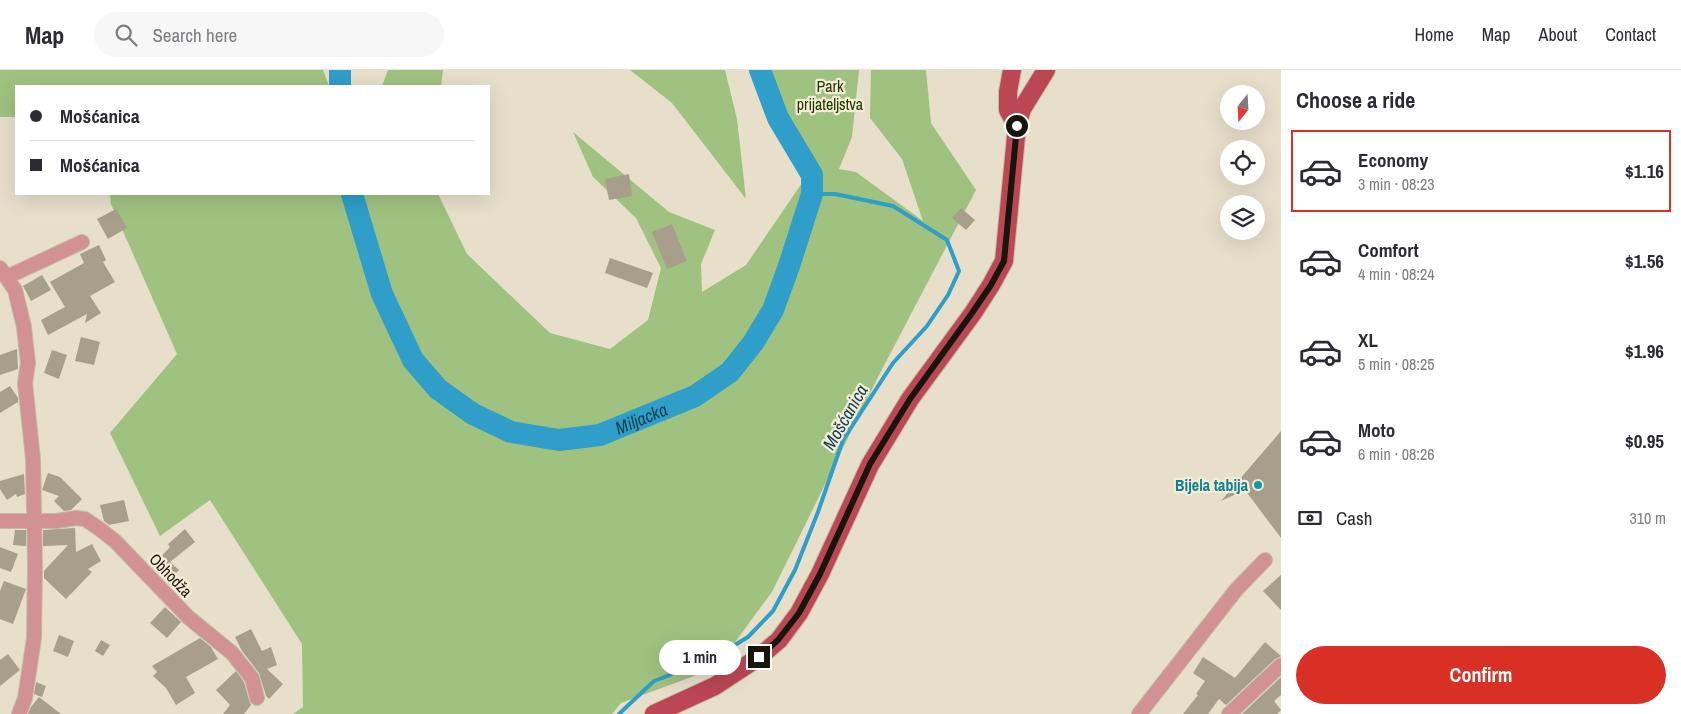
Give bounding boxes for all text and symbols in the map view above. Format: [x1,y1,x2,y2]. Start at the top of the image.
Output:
search box [94,12,444,57]
text: Map [25,19,64,51]
icon: search [112,21,140,49]
text: Search here [152,22,237,48]
text: Home [1414,22,1454,47]
text: Map [1482,22,1511,47]
text: About [1539,22,1577,47]
text: Contact [1605,22,1656,47]
park label: Park prijateljstva [797,75,864,115]
north arrow [1220,85,1265,130]
map controls [1220,85,1265,240]
text: Choose a ride [1296,85,1415,115]
text: Mošćanica [60,103,140,129]
route start [1006,115,1028,137]
button: locate [1220,140,1265,185]
text: Economy [1358,147,1428,173]
icon: car [1298,149,1343,194]
text: Mošćanica [60,152,140,178]
text: $1.16 [1625,158,1664,184]
text: 3 min · 08:23 [1358,173,1435,195]
button: layers [1220,195,1265,240]
text: Comfort [1358,237,1419,263]
icon: car [1298,239,1343,284]
text: $1.56 [1625,248,1664,274]
text: 4 min · 08:24 [1358,263,1435,285]
text: XL [1358,327,1378,353]
icon: car [1298,329,1343,374]
text: $1.96 [1625,338,1664,364]
text: 5 min · 08:25 [1358,353,1435,375]
water label: Mošćanica [816,380,874,454]
water label: Miljacka [611,396,671,440]
text: Moto [1358,417,1395,443]
icon: car [1298,419,1343,464]
text: $0.95 [1625,428,1664,454]
text: 6 min · 08:26 [1358,443,1435,465]
place label: Bijela tabija [1175,474,1249,496]
marker: Bijela tabija [1252,479,1264,491]
icon: cash [1296,504,1324,532]
text: Cash [1336,505,1372,531]
text: 310 m [1630,507,1666,529]
street label: Obhodža [145,548,198,602]
callout: 1 min [659,640,742,674]
text: 1 min [683,646,717,668]
route end [748,646,770,668]
button: Confirm [1296,646,1666,704]

